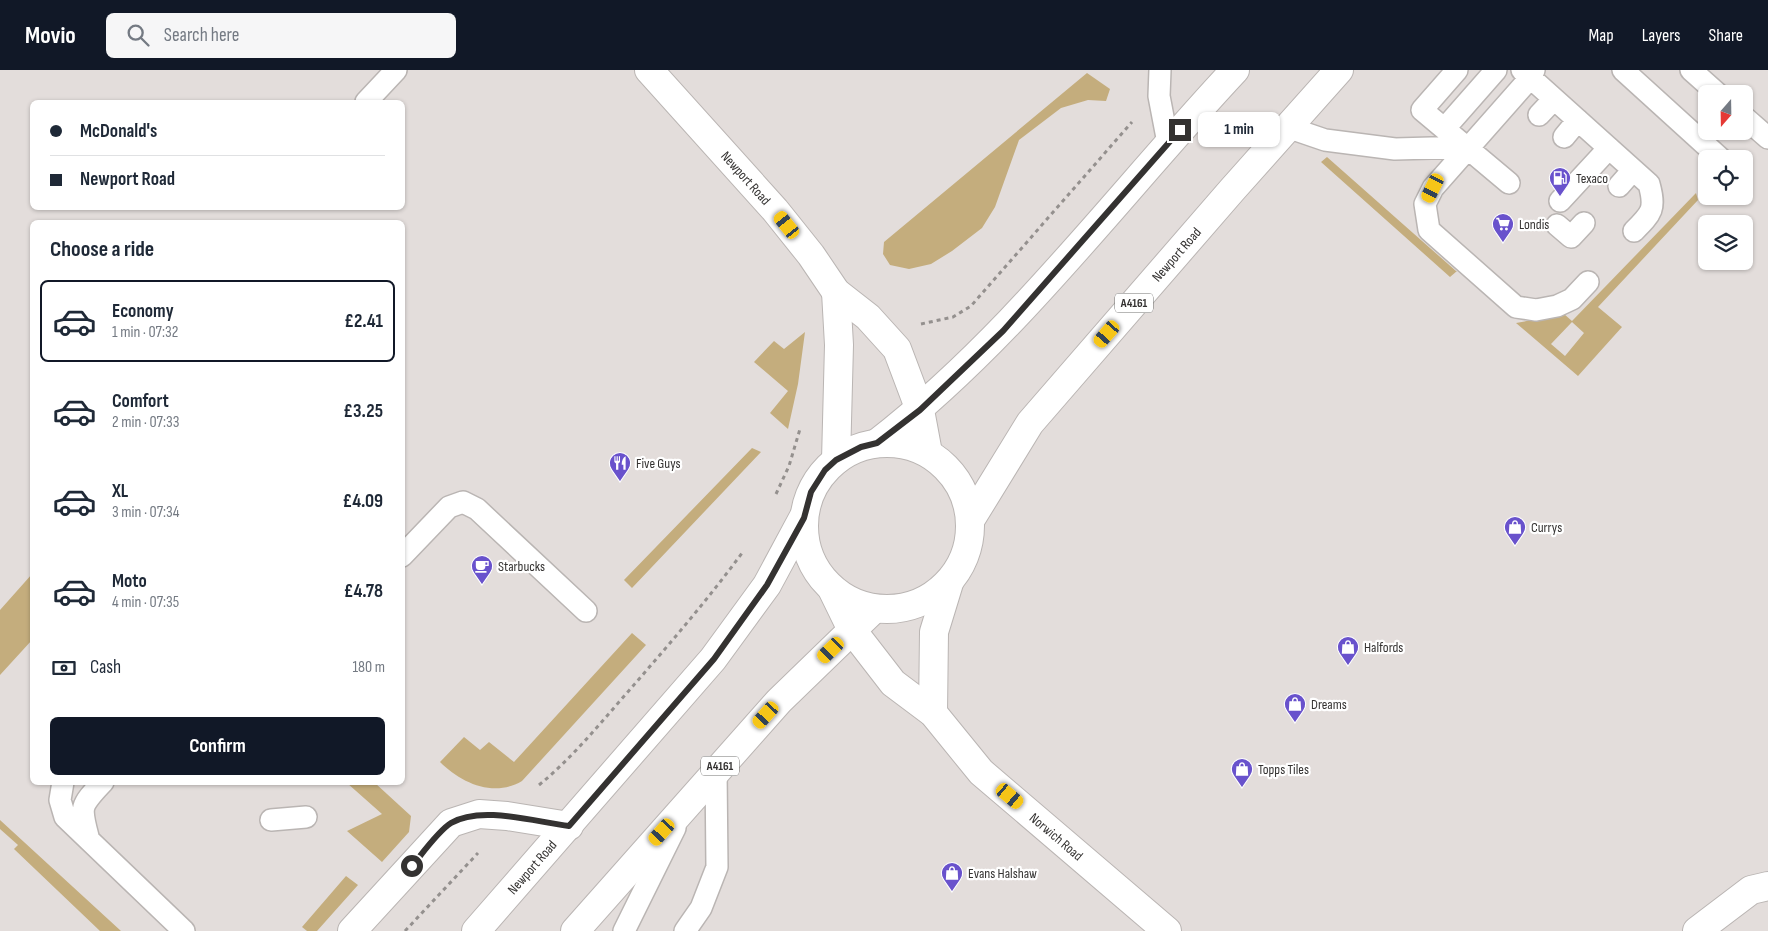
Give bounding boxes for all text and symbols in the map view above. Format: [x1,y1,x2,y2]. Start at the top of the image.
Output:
search box [106,13,456,58]
text: Movio [25,21,76,50]
icon: search [124,21,152,49]
text: Search here [164,24,239,47]
text: Map [1589,25,1614,46]
text: Layers [1642,25,1681,46]
text: Share [1709,25,1743,46]
north arrow [1698,85,1752,140]
map controls [1698,85,1753,270]
callout: 1 min [1198,112,1280,148]
route end [1169,119,1191,141]
text: McDonald's [80,120,157,143]
text: 1 min [1224,120,1254,139]
street label: Newport Road [717,148,774,209]
button: locate [1698,150,1753,205]
fuel station icon: Texaco [1548,166,1572,197]
text: Newport Road [80,168,175,191]
place label: Texaco [1576,170,1608,187]
car [1419,171,1446,205]
car [771,209,802,241]
supermarket icon: Londis [1491,212,1515,243]
button: layers [1698,215,1753,270]
place label: Londis [1519,216,1549,233]
street label: Newport Road [1149,224,1205,285]
text: Choose a ride [50,236,154,263]
road number: A4161 [1115,294,1153,312]
icon: car [52,299,97,344]
text: Economy [112,300,174,323]
text: £2.41 [344,310,383,333]
car [1091,318,1122,350]
text: 1 min · 07:32 [112,323,178,342]
icon: car [52,389,97,434]
text: Comfort [112,390,169,413]
text: £3.25 [343,400,383,423]
text: 2 min · 07:33 [112,413,179,432]
restaurant icon: Five Guys [608,451,632,482]
place label: Five Guys [636,455,681,472]
icon: car [52,479,97,524]
text: XL [112,480,128,503]
text: £4.09 [343,490,383,513]
text: 3 min · 07:34 [112,503,179,522]
shop icon: Currys [1503,515,1527,546]
place label: Currys [1531,519,1562,536]
cafe icon: Starbucks [470,554,494,585]
place label: Starbucks [498,558,545,575]
icon: car [52,569,97,614]
text: Moto [112,570,147,593]
text: £4.78 [344,580,383,603]
text: 4 min · 07:35 [112,593,179,612]
car [814,634,847,666]
shop icon: Halfords [1336,635,1360,666]
place label: Halfords [1364,639,1403,656]
icon: cash [50,654,78,682]
text: Cash [90,656,121,679]
text: 180 m [352,658,385,677]
shop icon: Dreams [1283,692,1307,723]
place label: Dreams [1311,696,1347,713]
car [750,699,781,731]
button: Confirm [50,717,385,775]
road number: A4161 [701,756,739,776]
shop icon: Topps Tiles [1230,757,1254,788]
place label: Topps Tiles [1258,761,1309,778]
car [993,781,1026,811]
street label: Norwich Road [1026,809,1086,865]
car [646,816,677,848]
street label: Newport Road [504,837,560,898]
route start [401,855,423,877]
shop icon: Evans Halshaw [940,861,964,892]
place label: Evans Halshaw [968,865,1037,882]

